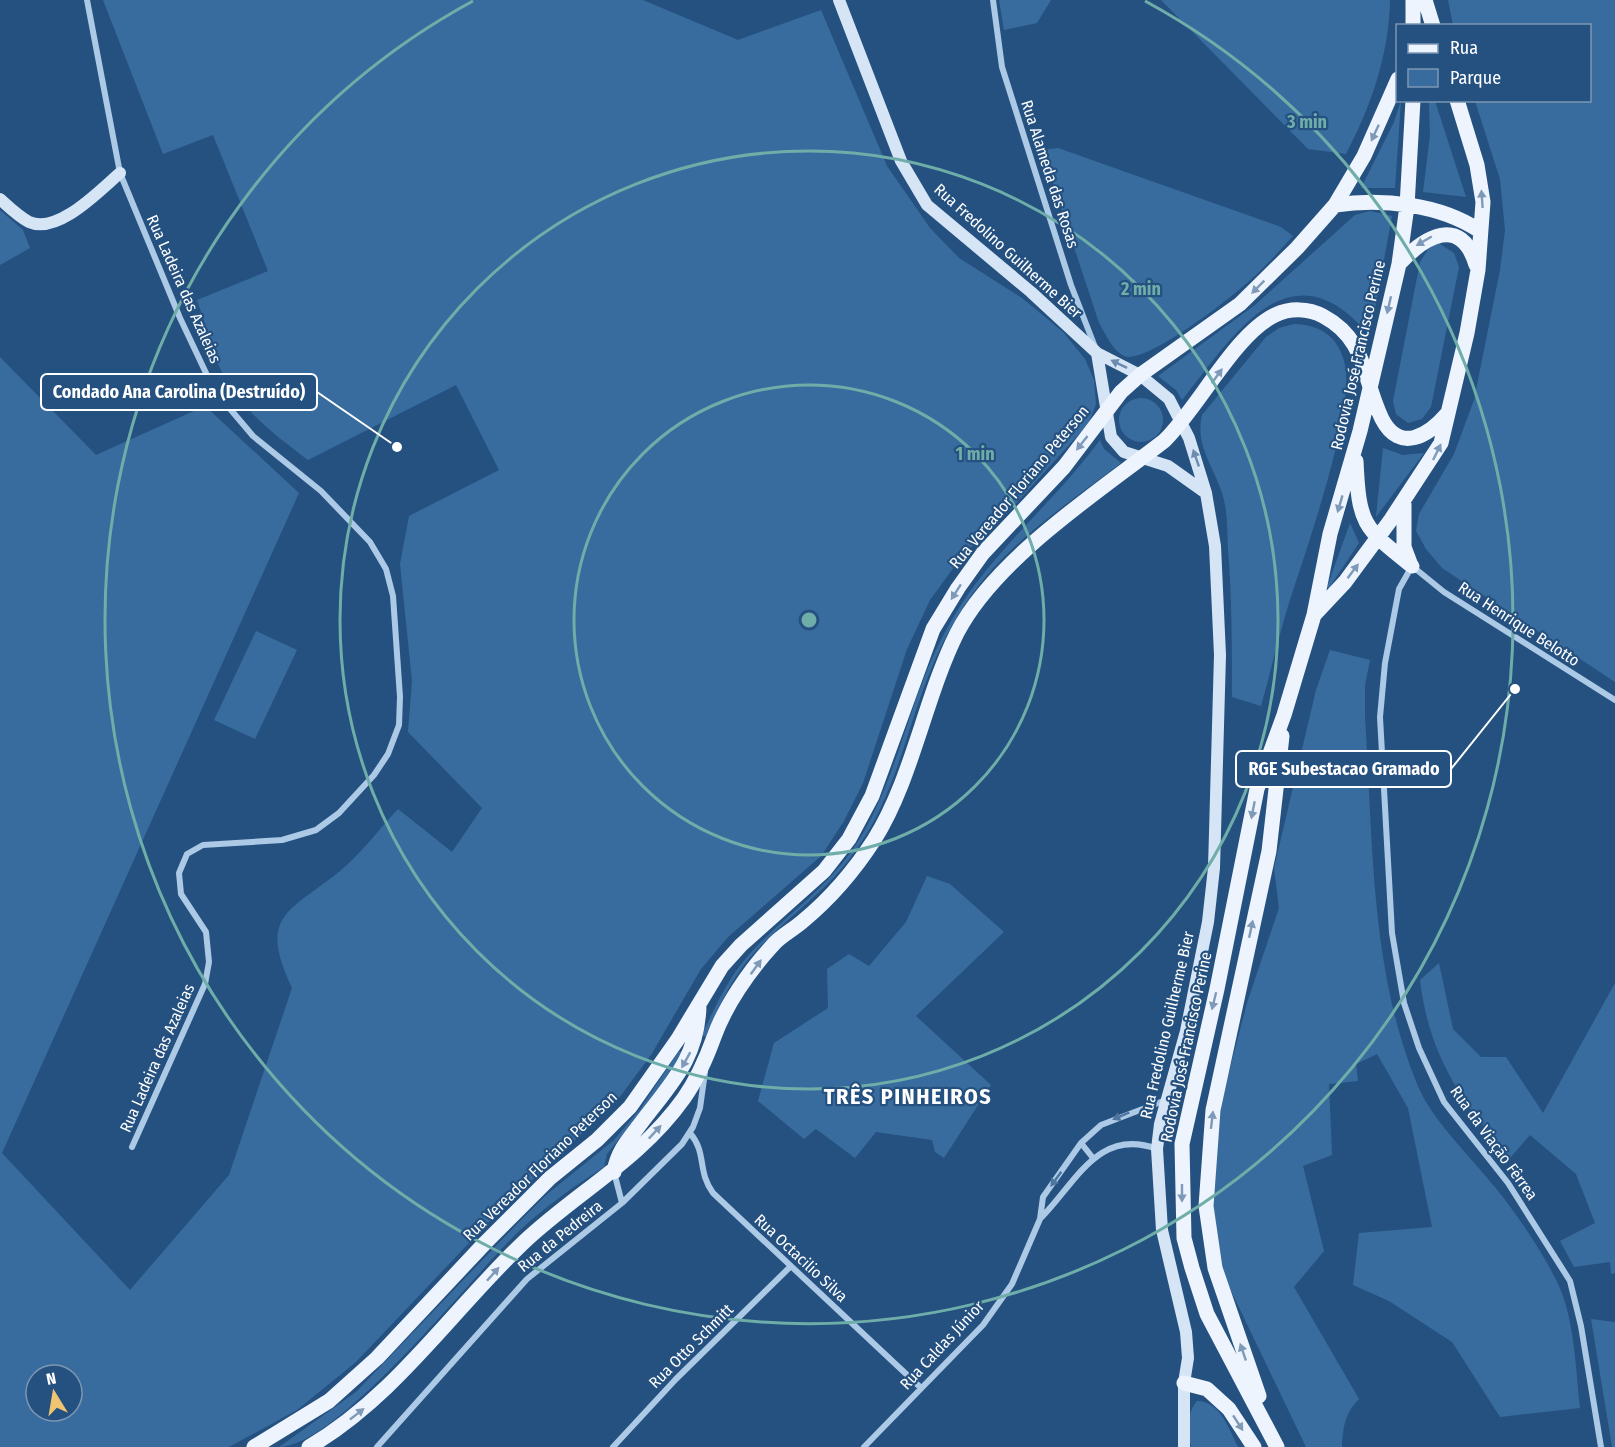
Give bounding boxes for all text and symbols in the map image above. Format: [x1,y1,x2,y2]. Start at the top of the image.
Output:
legend [1396,24,1591,102]
text: Rua [1450,37,1478,59]
text: Parque [1450,67,1501,89]
street label: Rua Alameda das Rosas [1017,98,1083,251]
text: 3 min [1286,111,1327,133]
one-way arrow [1371,125,1380,142]
street label: Rua Fredolino Guilherme Bier [930,180,1086,323]
one-way arrow [1477,189,1486,208]
street label: Rua Ladeira das Azaleias [143,212,225,366]
one-way arrow [1416,236,1432,247]
street label: Rodovia José Francisco Perine [1327,258,1389,452]
text: 2 min [1120,278,1161,300]
one-way arrow [1250,280,1265,294]
one-way arrow [1384,296,1394,314]
one-way arrow [1110,359,1127,369]
one-way arrow [1211,368,1223,383]
callout: Condado Ana Carolina (Destruído) [41,374,317,410]
text: Condado Ana Carolina (Destruído) [53,381,306,403]
street label: Rua Vereador Floriano Peterson [945,402,1093,572]
one-way arrow [1076,435,1088,451]
text: 1 min [955,443,995,465]
one-way arrow [1432,443,1441,460]
one-way arrow [1190,448,1200,466]
one-way arrow [1335,495,1344,513]
one-way arrow [1347,563,1359,579]
street label: Rua Henrique Belotto [1455,578,1583,670]
one-way arrow [950,583,961,600]
centre of rings [799,610,819,630]
callout: RGE Subestacao Gramado [1236,751,1451,787]
text: RGE Subestacao Gramado [1248,758,1440,780]
one-way arrow [1248,801,1257,820]
one-way arrow [1247,920,1257,939]
street label: Rua Fredolino Guilherme Bier [1136,929,1198,1121]
street label: Rodovia José Francisco Perine [1157,950,1215,1144]
one-way arrow [750,960,762,975]
street label: Rua Ladeira das Azaleias [116,981,198,1135]
one-way arrow [1209,992,1219,1011]
one-way arrow [681,1052,691,1069]
street label: Rua da Viação Fêrrea [1446,1082,1542,1204]
district label: TRÊS PINHEIROS [824,1083,992,1110]
street label: Rua Vereador Floriano Peterson [459,1087,621,1245]
one-way arrow [1207,1111,1217,1130]
one-way arrow [1112,1112,1130,1121]
one-way arrow [648,1124,662,1139]
one-way arrow [1050,1171,1062,1187]
one-way arrow [1177,1183,1187,1202]
street label: Rua da Pedreira [514,1196,606,1276]
street label: Rua Octacilio Silva [750,1210,852,1306]
one-way arrow [486,1268,500,1282]
street label: Rua Caldas Júnior [896,1296,988,1393]
street label: Rua Otto Schmitt [645,1299,738,1392]
one-way arrow [1237,1343,1247,1361]
north arrow [24,1363,84,1423]
text: N [45,1369,58,1389]
one-way arrow [350,1408,365,1420]
one-way arrow [1233,1415,1244,1431]

